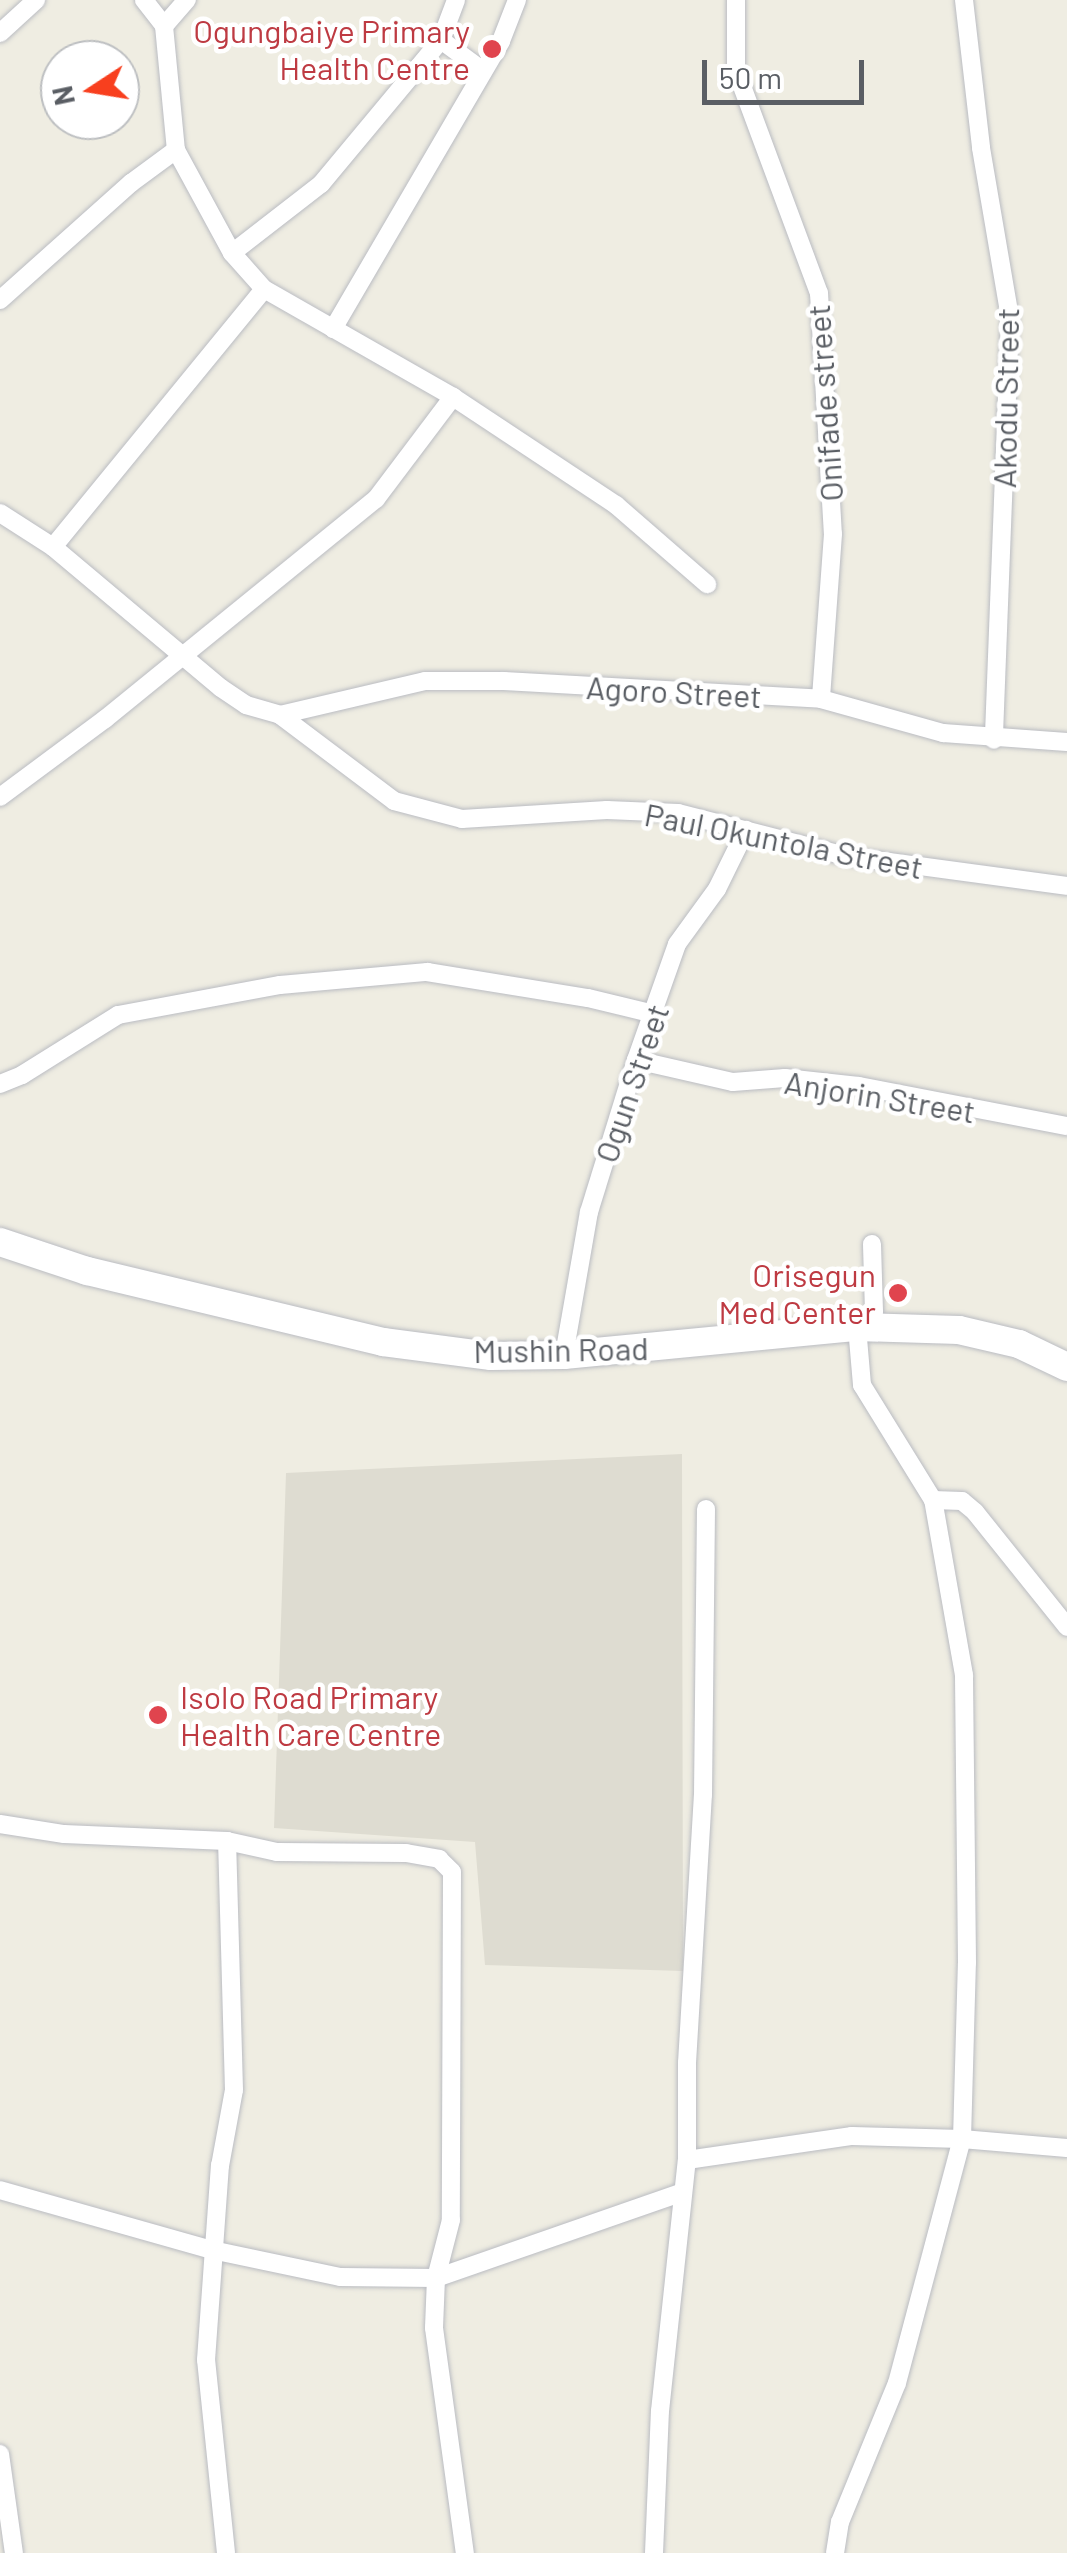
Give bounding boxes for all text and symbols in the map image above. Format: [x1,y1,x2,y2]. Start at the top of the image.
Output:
place label: Ogungbaiye Primary Health Centre [193,12,470,87]
marker: Ogungbaiye Primary Health Centre [479,36,505,62]
north arrow [40,40,140,140]
scale bar [707,40,870,102]
text: 50 m [719,59,782,95]
text: N [44,83,81,108]
street label: Onifade street [798,303,850,503]
street label: Akodu Street [984,307,1026,489]
street label: Agoro Street [585,667,763,715]
street label: Paul Okuntola Street [642,794,926,886]
street label: Ogun Street [586,999,676,1167]
street label: Anjorin Street [782,1062,978,1130]
place label: Orisegun Med Center [719,1256,876,1331]
marker: Orisegun Med Center [885,1280,911,1306]
street label: Mushin Road [473,1328,649,1370]
place label: Isolo Road Primary Health Care Centre [180,1678,441,1753]
marker: Isolo Road Primary Health Care Centre [145,1702,171,1728]

